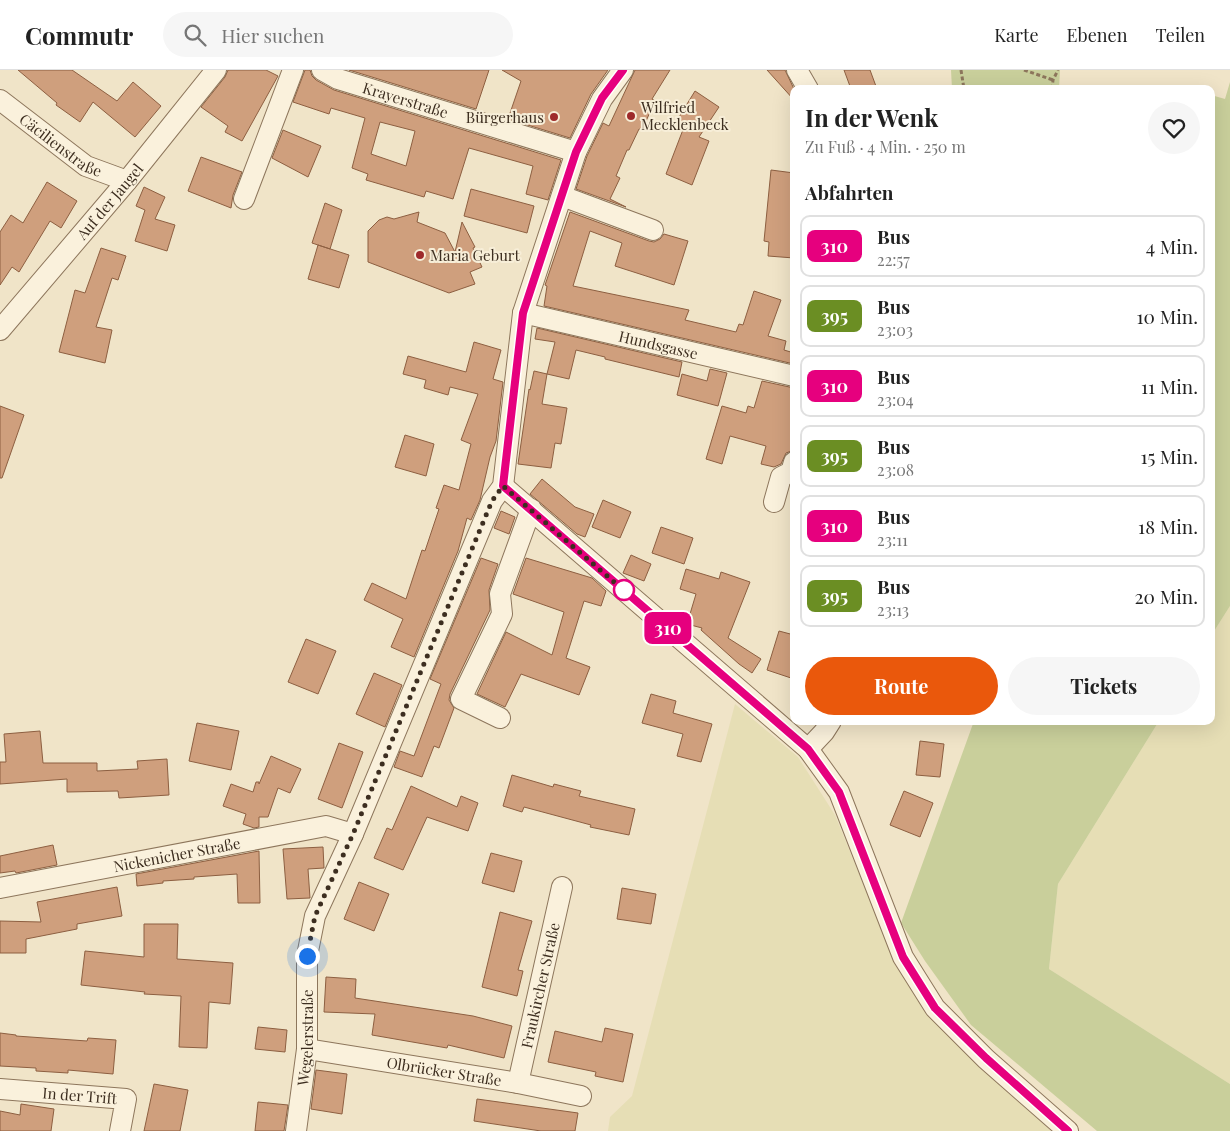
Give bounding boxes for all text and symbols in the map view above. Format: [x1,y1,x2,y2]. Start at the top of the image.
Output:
search box [163,12,513,57]
text: Commutr [25,19,133,51]
icon: search [181,21,209,49]
text: Hier suchen [221,22,324,48]
text: Karte [994,23,1039,47]
text: Ebenen [1067,23,1127,47]
text: Teilen [1155,23,1205,47]
street label: Krayerstraße [360,77,451,122]
place label: Wilfried Mecklenbeck [640,97,729,134]
text: In der Wenk [805,101,938,133]
button: heart [1148,102,1200,154]
place label: Bürgerhaus [466,107,544,127]
street label: Cäcilienstraße [16,109,105,181]
marker: Wilfried Mecklenbeck [625,110,637,122]
marker: Bürgerhaus [548,111,560,123]
text: Zu Fuß · 4 Min. · 250 m [805,136,966,157]
street label: Auf der Jaugel [71,159,147,244]
text: Abfahrten [805,179,894,205]
text: Bus [877,223,910,249]
text: 4 Min. [1146,233,1198,259]
text: 310 [821,234,848,258]
place label: Maria Geburt [430,245,521,265]
marker: Maria Geburt [414,249,426,261]
text: 22:57 [877,249,910,270]
text: Bus [877,293,910,319]
text: 10 Min. [1137,303,1198,329]
text: 395 [821,304,848,328]
text: 23:03 [877,319,913,340]
street label: Hundsgasse [617,326,700,363]
text: Bus [877,363,910,389]
text: 11 Min. [1141,373,1198,399]
text: 310 [821,374,848,398]
text: 23:04 [877,389,914,410]
text: Bus [877,433,910,459]
text: 15 Min. [1141,443,1198,469]
text: 395 [821,444,848,468]
text: 23:08 [877,459,914,480]
text: Bus [877,503,910,529]
text: 18 Min. [1138,513,1198,539]
text: 310 [821,514,848,538]
text: 23:11 [877,529,908,550]
text: Bus [877,573,910,599]
unlabelled marker [613,579,635,601]
text: 20 Min. [1135,583,1198,609]
text: 395 [821,584,848,608]
text: 23:13 [877,599,909,620]
line badge: 310 [639,612,697,644]
text: 310 [654,616,682,640]
button: Route [805,657,998,715]
button: Tickets [1008,657,1200,715]
street label: Nickenicher Straße [112,833,242,876]
street label: Fraukircher Straße [516,921,564,1050]
your location [295,944,320,969]
street label: Wegelerstraße [292,989,317,1088]
street label: Olbrücker Straße [385,1052,503,1090]
street label: In der Trift [42,1082,118,1108]

